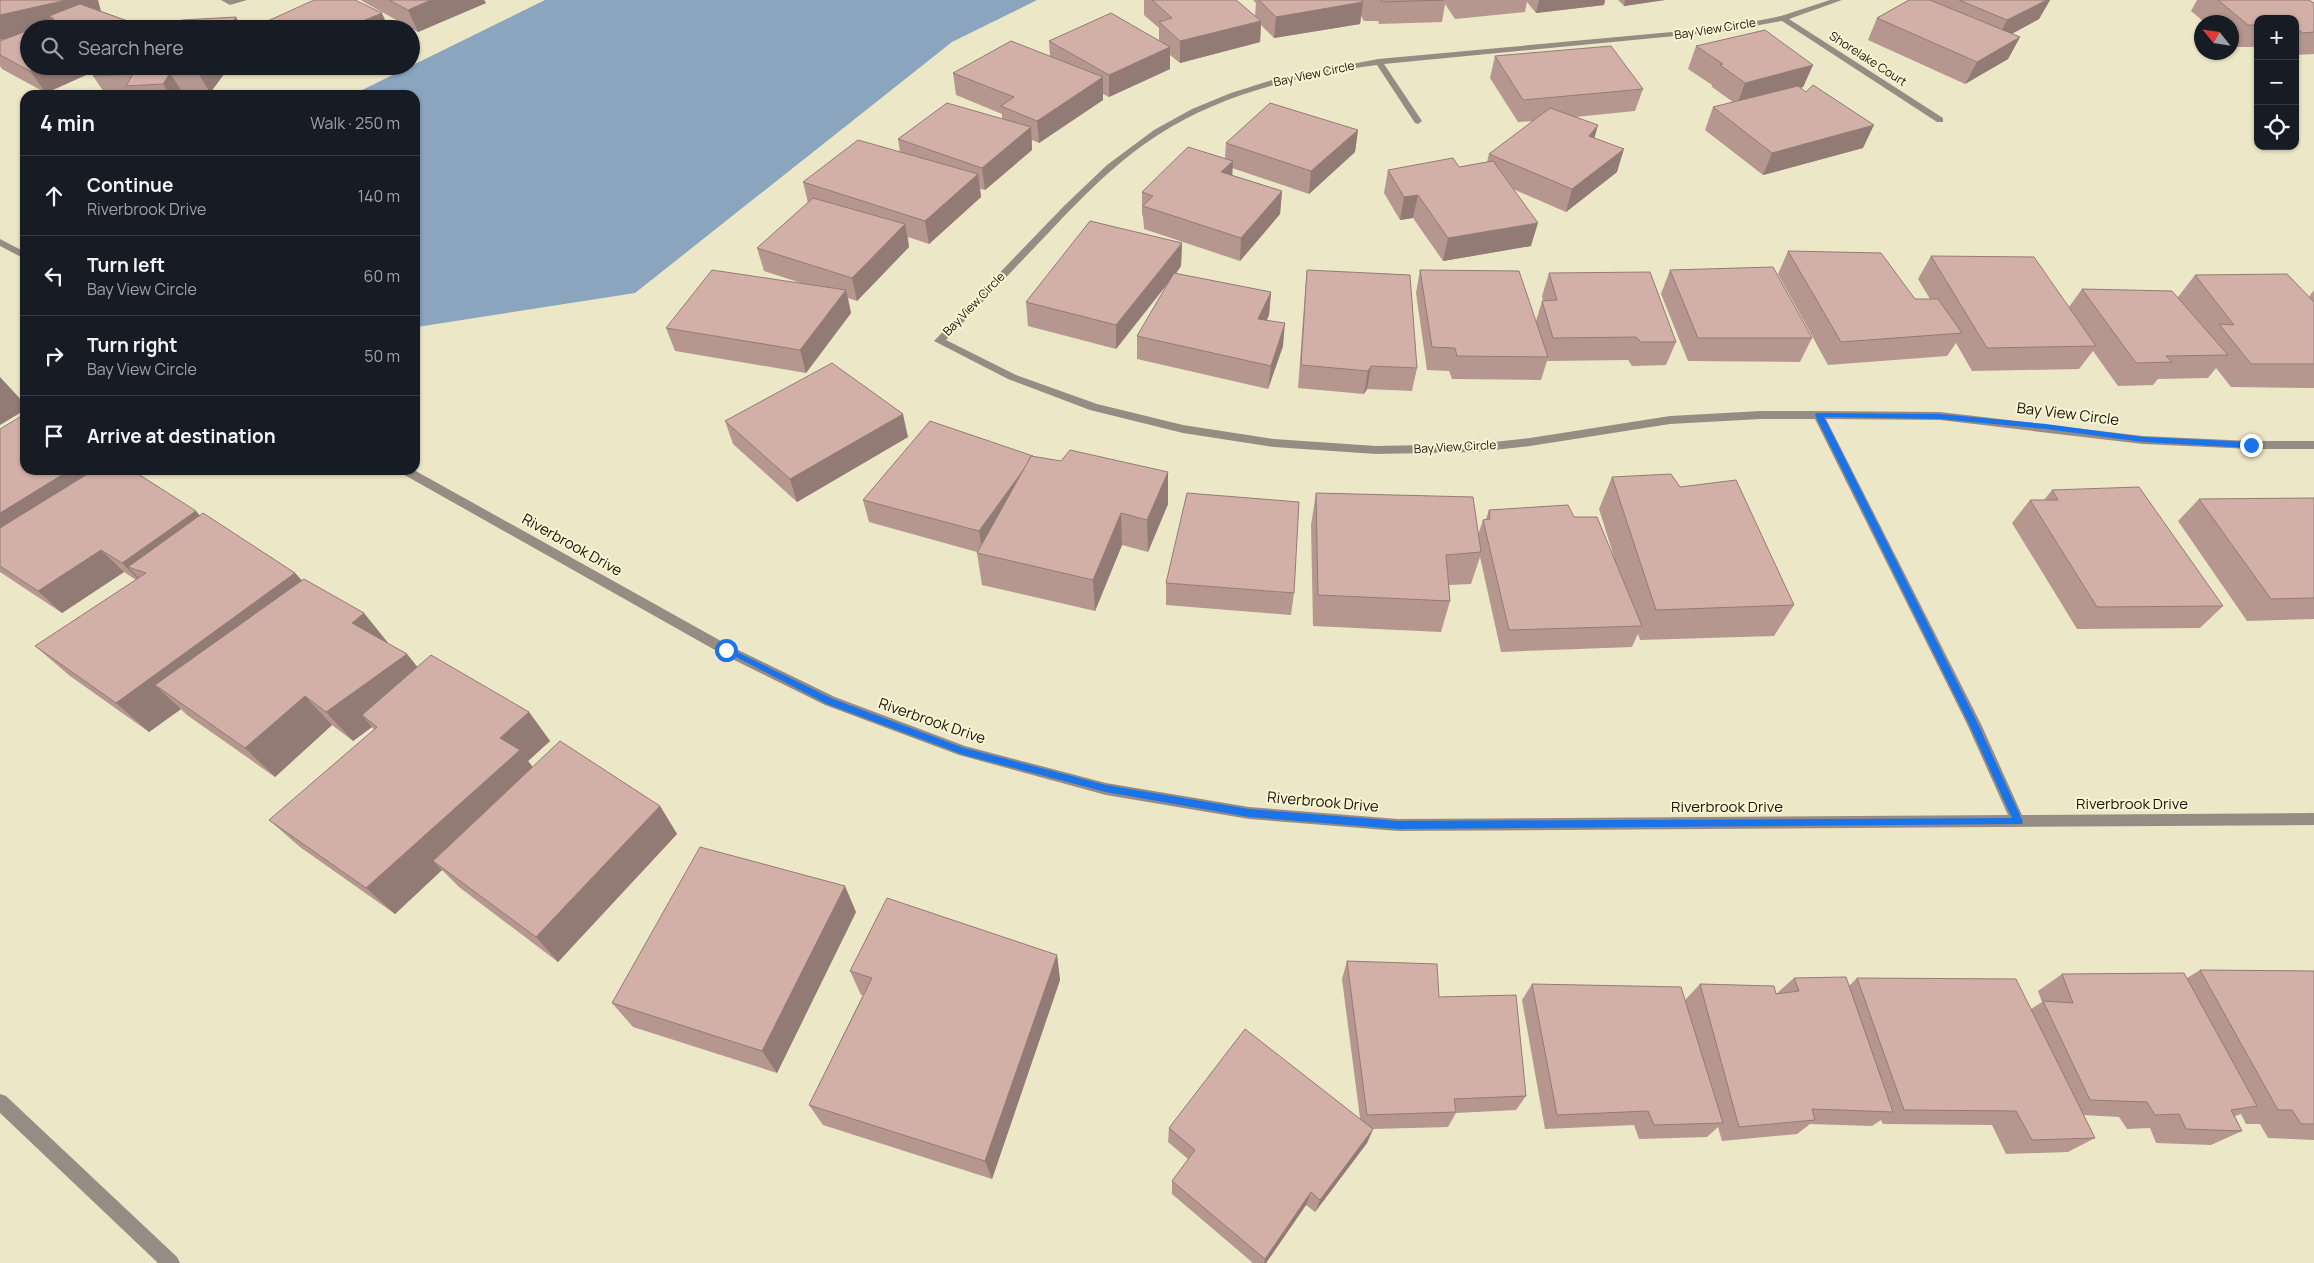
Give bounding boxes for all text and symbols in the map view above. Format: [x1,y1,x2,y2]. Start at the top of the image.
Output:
street label: Bay View Circle [1673,14,1757,43]
north arrow [2194,15,2239,60]
map controls [2254,15,2299,150]
button: + [2254,15,2299,60]
search box [20,20,420,75]
street label: Shorelake Court [1826,27,1911,90]
icon: search [38,34,66,62]
text: Search here [78,35,184,61]
street label: Bay View Circle [1272,57,1356,90]
button: − [2254,60,2299,105]
button: locate [2254,105,2299,150]
text: 4 min [40,109,95,137]
text: Walk · 250 m [310,112,400,134]
text: Continue [87,172,173,198]
icon: ahead [40,182,68,210]
text: 140 m [358,185,400,207]
text: Riverbrook Drive [87,198,206,220]
text: Turn left [87,252,165,278]
icon: left [40,262,68,290]
text: 60 m [364,265,400,287]
street label: Bay View Circle [939,268,1008,339]
text: Bay View Circle [87,278,197,300]
text: Turn right [87,332,177,358]
icon: right [40,342,68,370]
text: 50 m [364,345,400,367]
text: Bay View Circle [87,358,197,380]
street label: Bay View Circle [2016,397,2121,430]
icon: arrive [40,422,68,450]
text: Arrive at destination [87,423,276,449]
route end [2240,434,2263,457]
street label: Bay View Circle [1413,436,1497,457]
street label: Riverbrook Drive [518,508,626,581]
route start [715,639,738,662]
street label: Riverbrook Drive [876,692,989,749]
street label: Riverbrook Drive [1266,786,1380,817]
street label: Riverbrook Drive [2076,793,2188,814]
street label: Riverbrook Drive [1671,796,1783,817]

